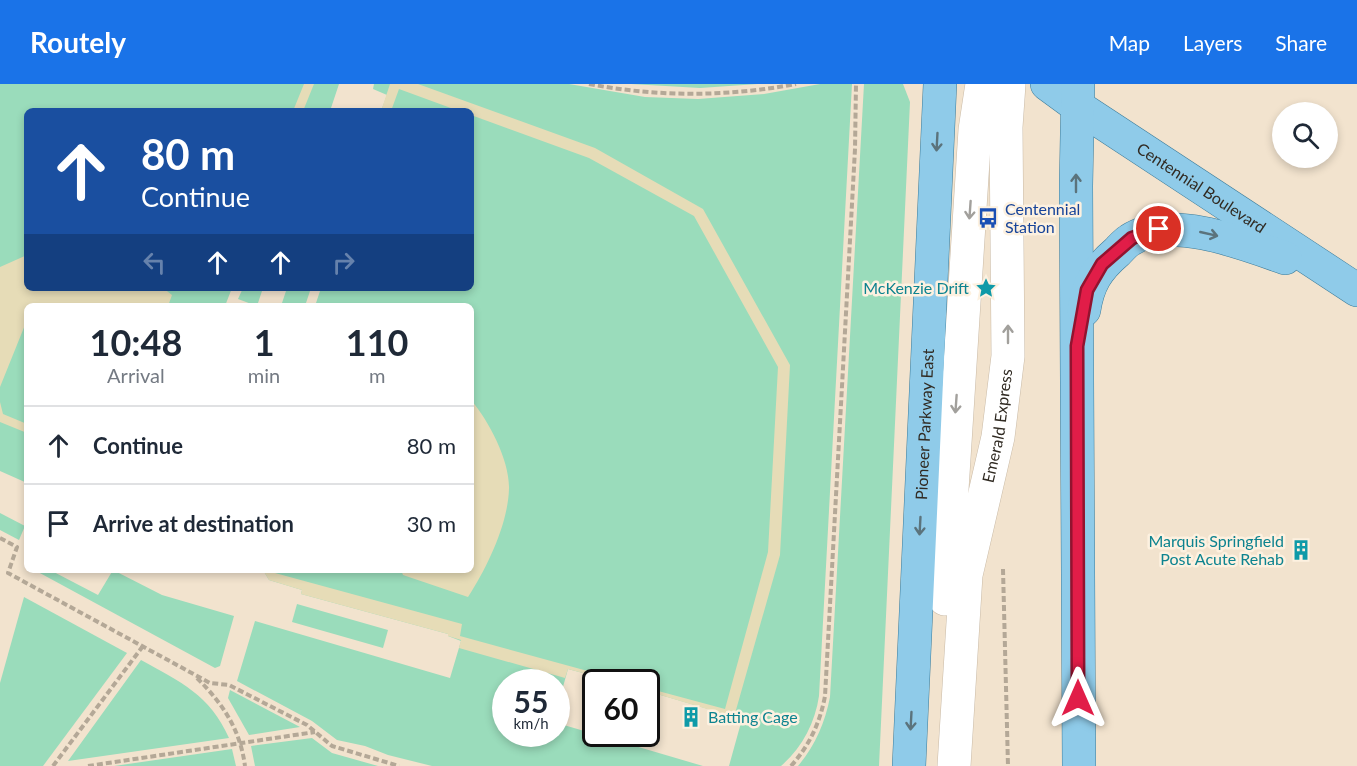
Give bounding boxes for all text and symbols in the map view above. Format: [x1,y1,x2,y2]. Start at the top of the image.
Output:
text: Routely [30,25,126,59]
text: Map [1109,30,1150,55]
text: Layers [1183,30,1242,55]
text: Share [1275,30,1327,55]
map controls [1272,102,1338,168]
button: search [1272,102,1338,168]
text: 80 m [141,129,235,179]
icon: ahead [42,132,120,210]
one-way arrow [932,132,943,152]
street label: Centennial Boulevard [1134,138,1270,237]
one-way arrow [1070,173,1082,193]
text: Continue [141,180,250,213]
one-way arrow [964,199,975,219]
place label: Centennial Station [1005,199,1080,236]
pin [1133,203,1184,254]
bus stop icon: Centennial Station [976,206,1000,230]
icon: arrive [1142,212,1175,245]
one-way arrow [1199,229,1218,241]
icon: left [138,246,171,279]
icon: ahead [201,246,234,279]
icon: ahead [264,246,297,279]
icon: right [327,246,360,279]
place icon: McKenzie Drift [974,276,998,300]
place label: McKenzie Drift [863,278,969,297]
text: 10:48 [90,320,182,364]
text: 1 [254,320,275,364]
text: 110 [346,320,408,364]
one-way arrow [1002,325,1013,345]
street label: Pioneer Parkway East [911,348,937,500]
text: Arrival [107,363,165,387]
text: min [248,363,280,387]
text: m [369,363,385,387]
street label: Emerald Express [978,368,1015,484]
one-way arrow [951,394,962,414]
icon: ahead [42,429,75,462]
text: Continue [93,432,183,459]
text: 80 m [407,432,456,459]
icon: arrive [42,507,75,540]
text: Arrive at destination [93,510,294,537]
text: 30 m [407,510,456,537]
one-way arrow [914,516,925,536]
place label: Marquis Springfield Post Acute Rehab [1148,531,1284,568]
building icon: Marquis Springfield Post Acute Rehab [1289,538,1313,562]
position arrow [1046,666,1110,730]
speed limit sign: 60 [582,669,660,747]
text: 55 [514,683,548,719]
building icon: Batting Cage [679,705,703,729]
place label: Batting Cage [708,707,798,726]
one-way arrow [905,710,917,730]
text: km/h [513,714,549,732]

